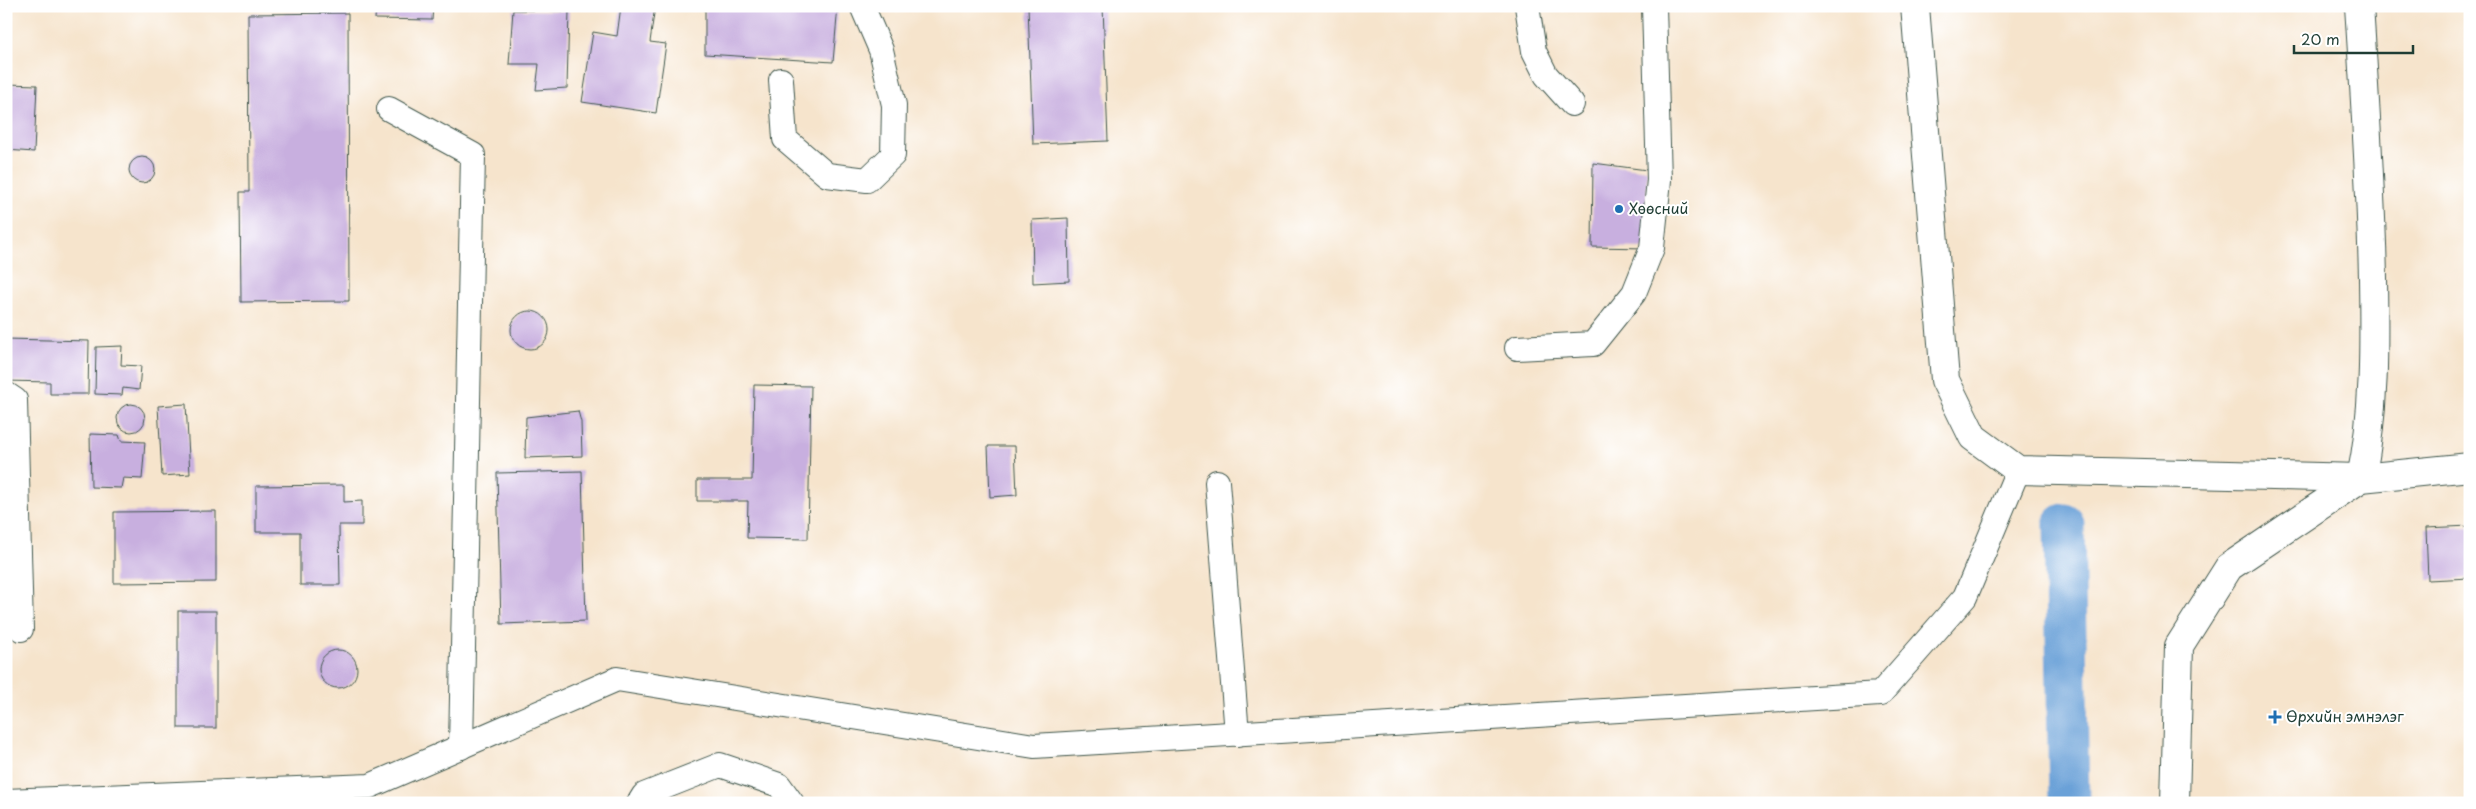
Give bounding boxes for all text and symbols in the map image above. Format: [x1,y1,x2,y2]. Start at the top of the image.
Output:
scale bar [2294,22,2412,54]
text: 20 m [2301,27,2340,50]
place label: Хөөсний [1629,196,1688,219]
marker: Хөөсний [1613,203,1625,215]
place label: Өрхийн эмнэлэг [2286,704,2404,727]
marker: Өрхийн эмнэлэг [2268,710,2282,724]

